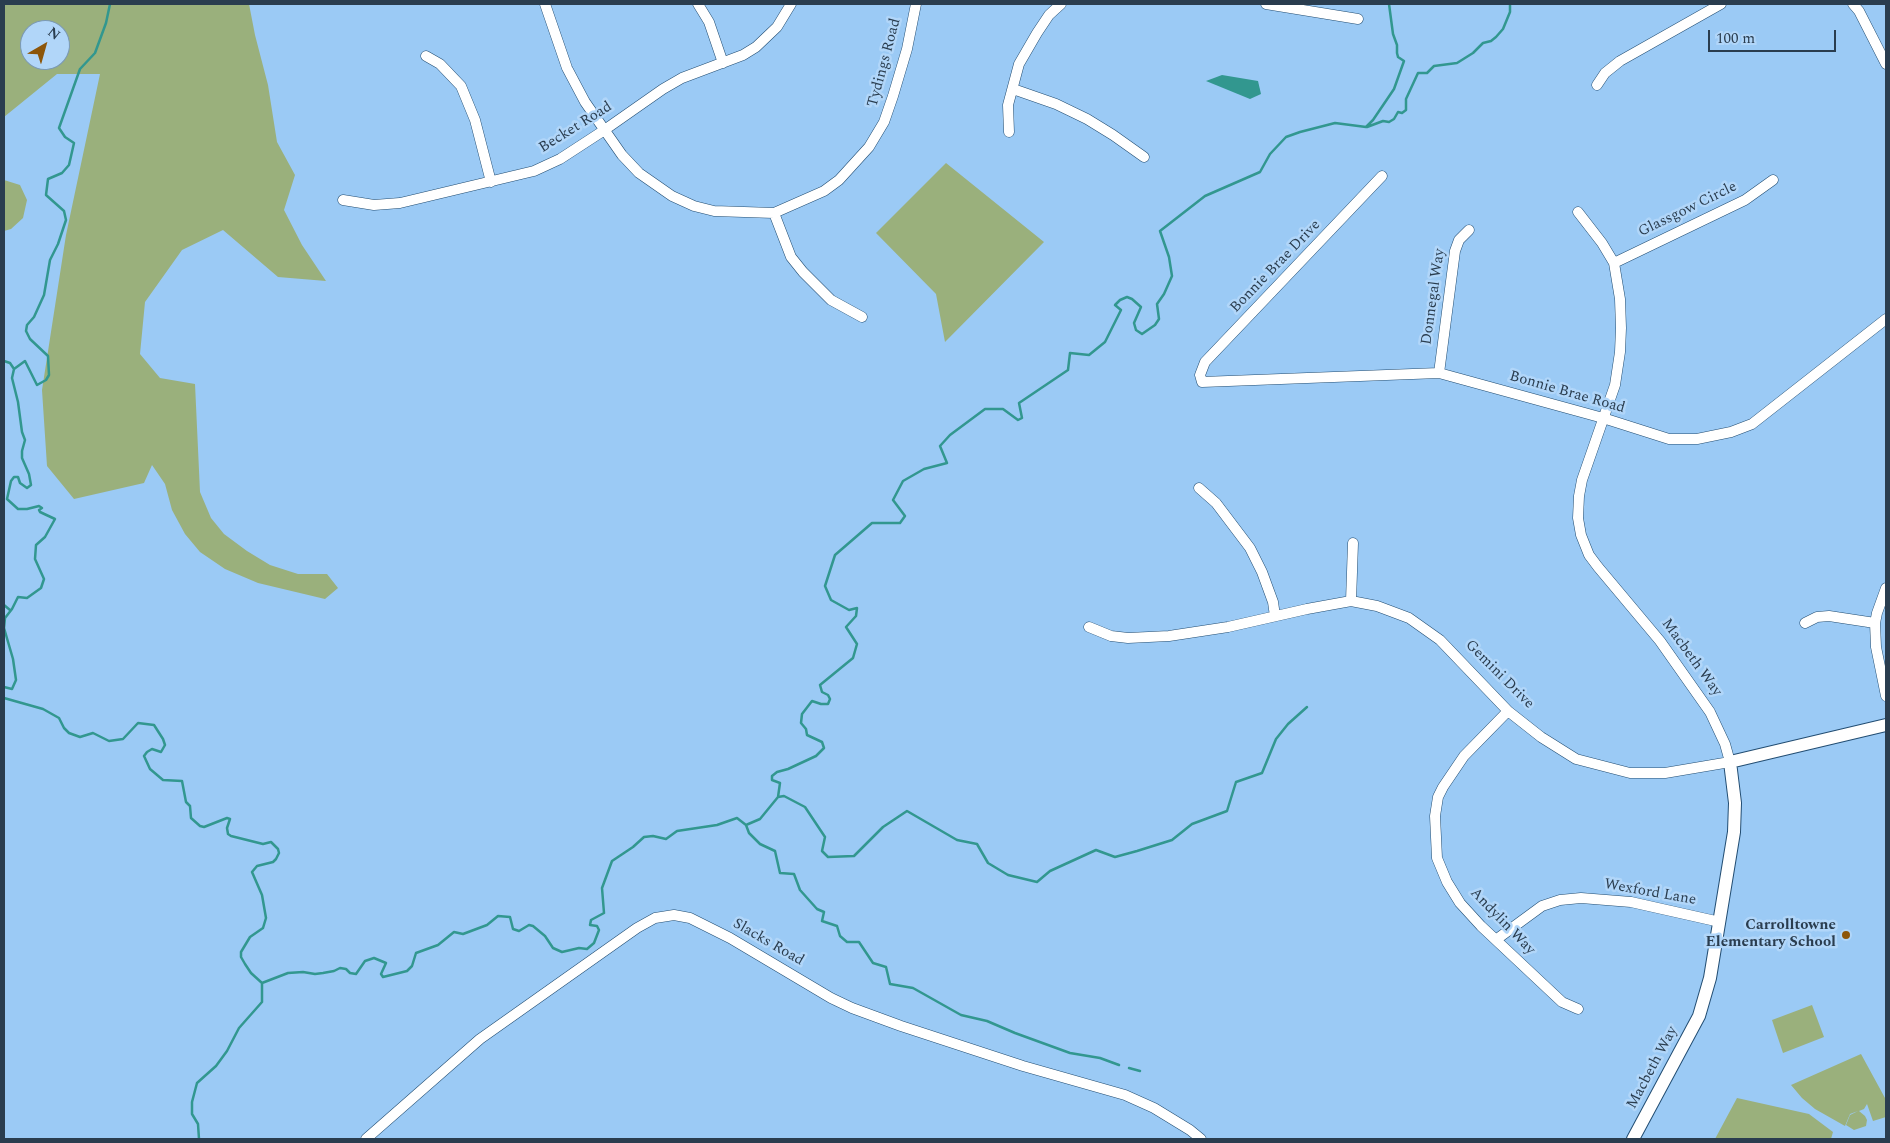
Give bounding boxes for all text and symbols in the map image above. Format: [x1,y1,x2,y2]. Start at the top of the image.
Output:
street label: Tydings Road [865,17,905,109]
north arrow [20,20,70,70]
scale bar [1710,20,1838,52]
text: N [43,22,65,45]
text: 100 m [1716,27,1755,50]
street label: Becket Road [536,98,616,158]
street label: Glassgow Circle [1636,178,1740,242]
street label: Bonnie Brae Drive [1227,217,1325,317]
street label: Donnegal Way [1418,248,1450,346]
street label: Bonnie Brae Road [1507,368,1627,418]
street label: Macbeth Way [1657,616,1725,700]
street label: Gemini Drive [1461,637,1537,713]
street label: Wexford Lane [1603,876,1697,910]
street label: Andylin Way [1466,885,1538,959]
street label: Slacks Road [729,915,807,971]
place label: Carrolltowne Elementary School [1706,917,1836,952]
marker: Carrolltowne Elementary School [1840,929,1852,941]
street label: Macbeth Way [1624,1024,1682,1112]

